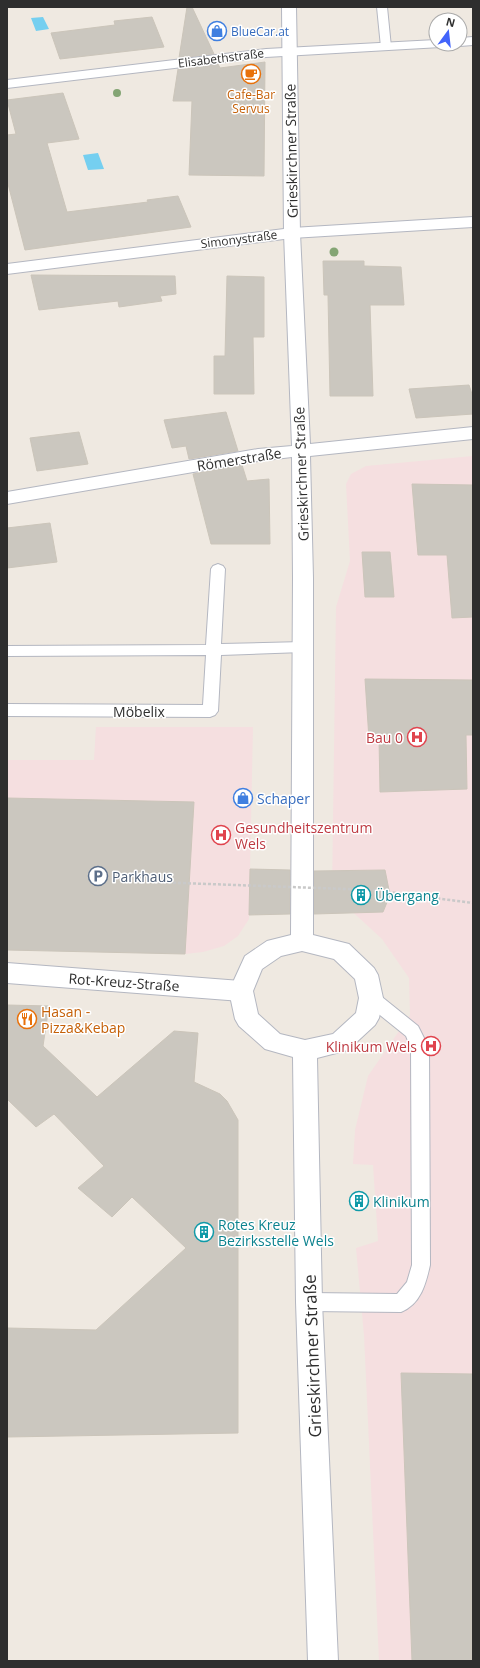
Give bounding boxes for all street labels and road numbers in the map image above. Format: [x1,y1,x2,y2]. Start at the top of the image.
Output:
street label: Elisabethstraße [177,44,265,72]
street label: Grieskirchner Straße [280,83,302,218]
street label: Simonystraße [200,226,279,252]
street label: Grieskirchner Straße [289,406,313,542]
street label: Römerstraße [195,443,283,475]
street label: Möbelix [113,702,166,721]
street label: Rot-Kreuz-Straße [68,969,180,995]
street label: Grieskirchner Straße [298,1274,326,1438]

